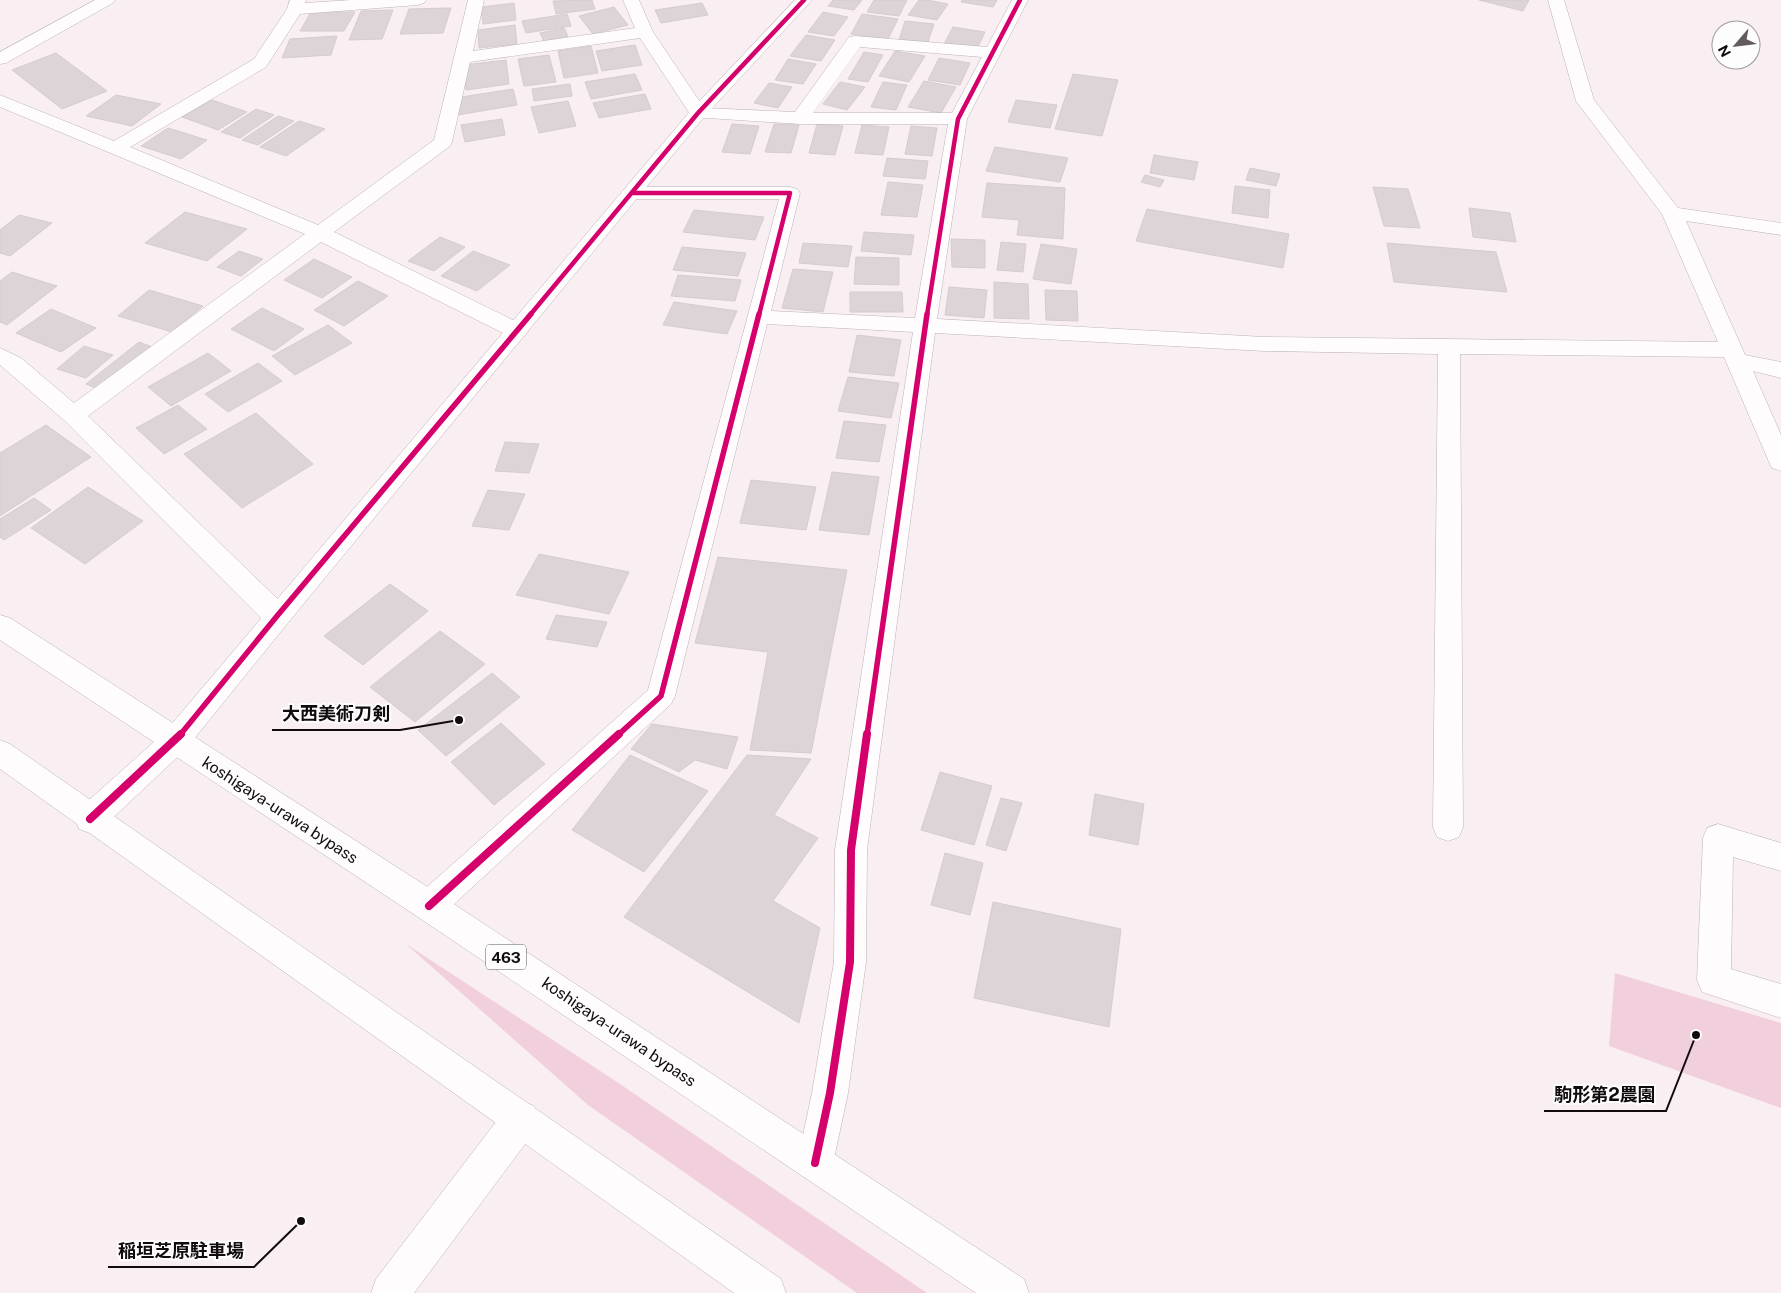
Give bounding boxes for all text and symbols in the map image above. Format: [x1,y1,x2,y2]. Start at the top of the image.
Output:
north arrow [1711,20,1761,70]
text: N [1715,43,1734,60]
callout: 大西美術刀剣 [272,697,400,730]
text: 大西美術刀剣 [282,703,390,724]
street label: koshigaya-urawa bypass [199,753,361,867]
road number: 463 [486,944,526,970]
street label: koshigaya-urawa bypass [538,973,700,1091]
callout: 駒形第2農園 [1544,1078,1666,1111]
text: 駒形第2農園 [1554,1084,1656,1105]
callout: 稲垣芝原駐車場 [108,1234,254,1267]
text: 稲垣芝原駐車場 [118,1240,244,1261]

